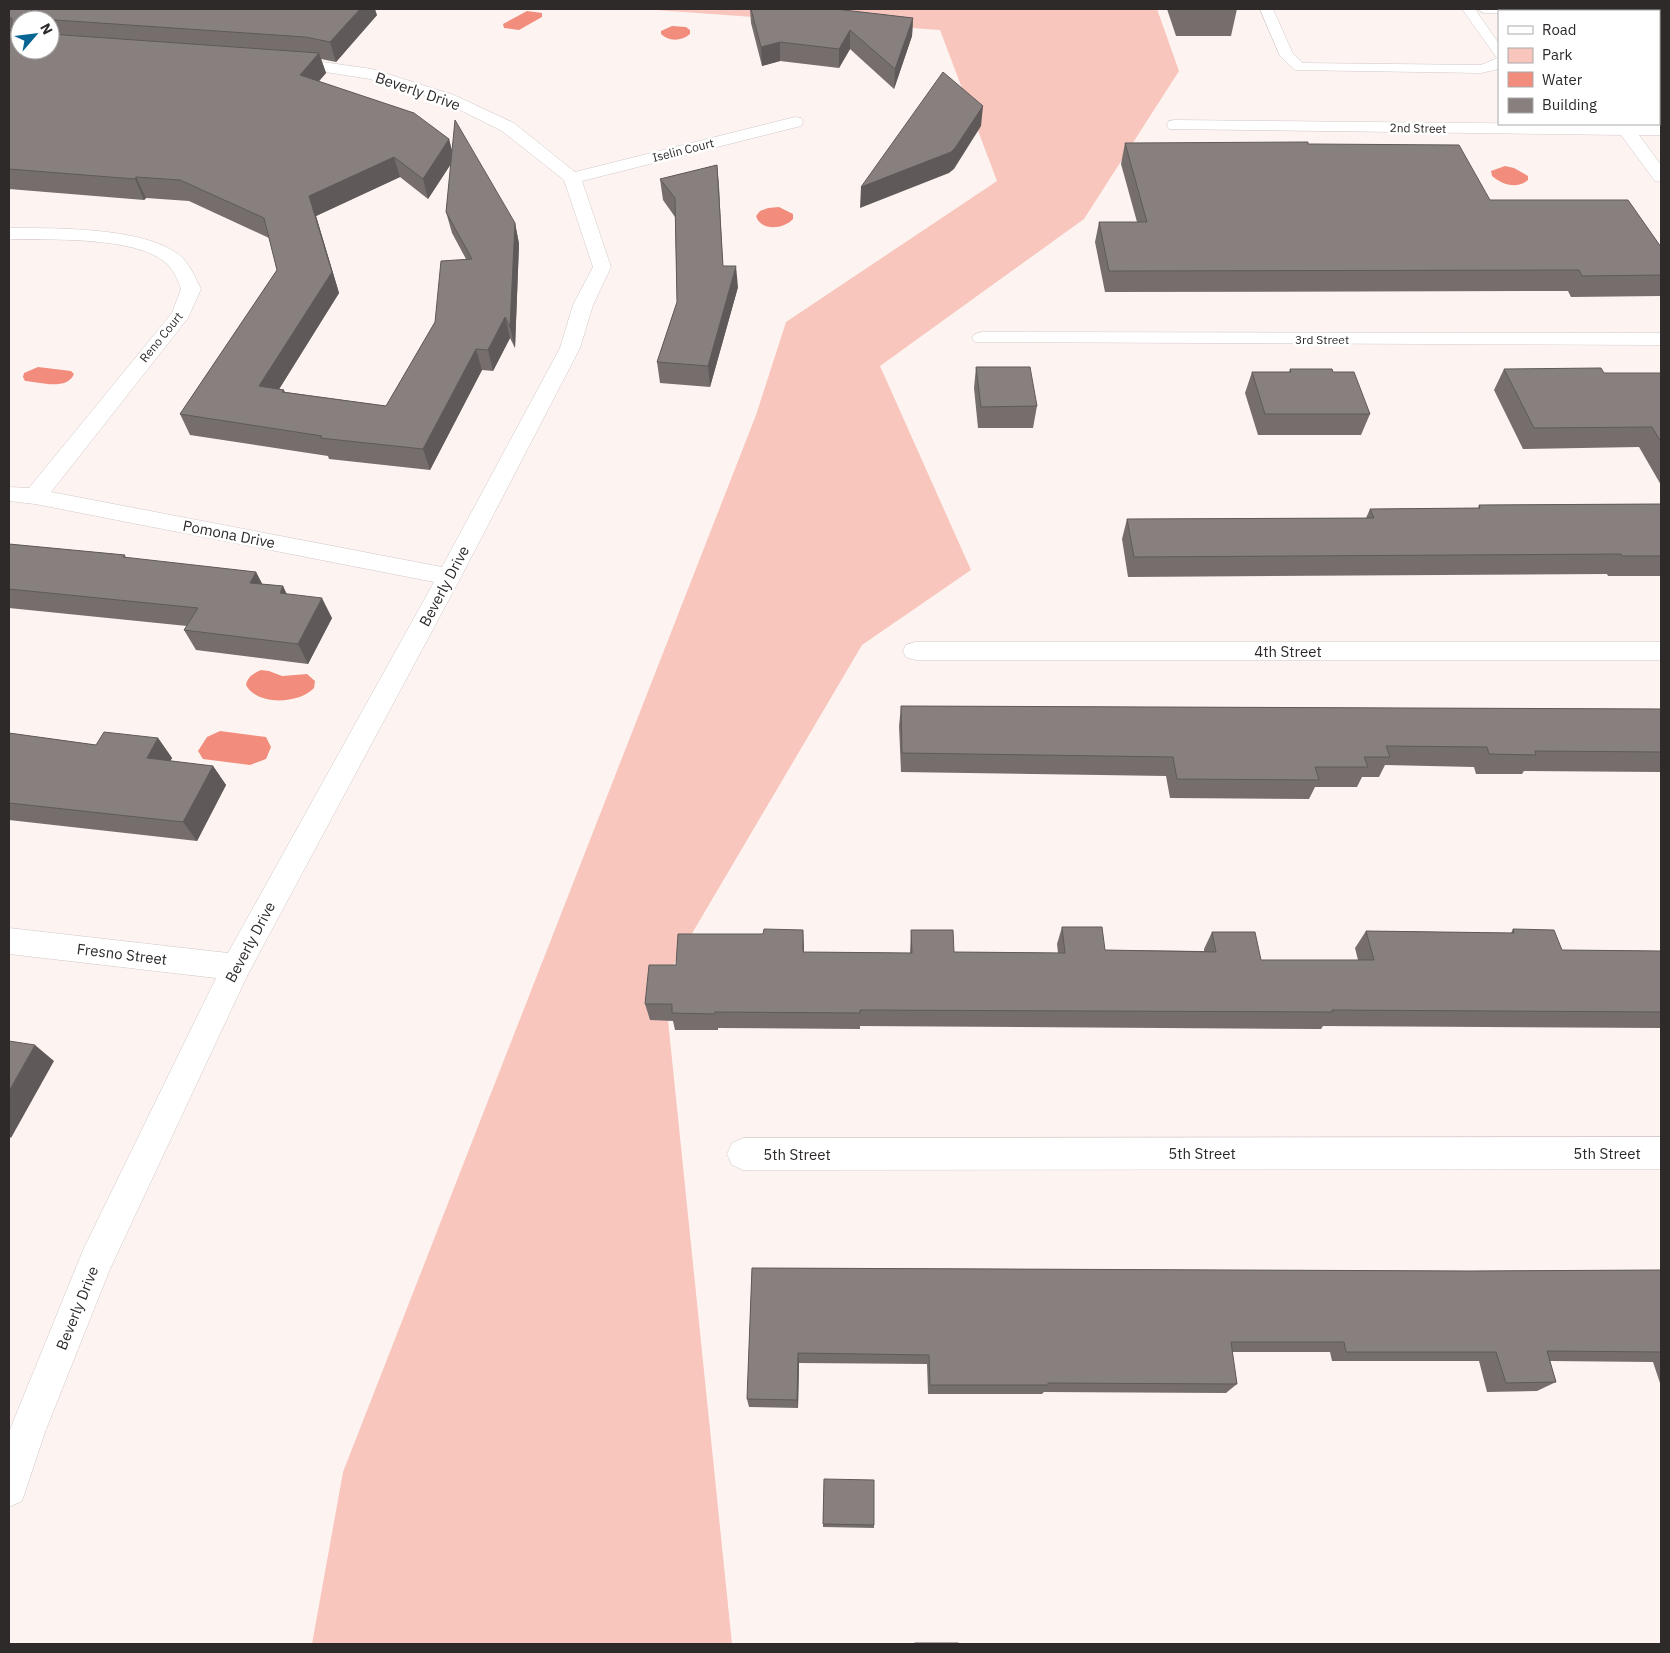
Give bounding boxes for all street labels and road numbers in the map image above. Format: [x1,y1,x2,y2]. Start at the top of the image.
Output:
street label: Beverly Drive [373,68,463,114]
street label: 2nd Street [1390,120,1446,136]
street label: Iselin Court [651,135,715,165]
street label: Reno Court [136,309,186,365]
street label: 3rd Street [1295,332,1349,347]
street label: Pomona Drive [181,516,277,552]
street label: Beverly Drive [415,542,473,630]
street label: 4th Street [1254,642,1322,661]
street label: Beverly Drive [221,898,279,986]
street label: Fresno Street [76,939,168,969]
street label: 5th Street [1168,1144,1236,1163]
street label: 5th Street [1573,1144,1641,1163]
street label: 5th Street [763,1145,831,1164]
street label: Beverly Drive [52,1263,102,1353]

